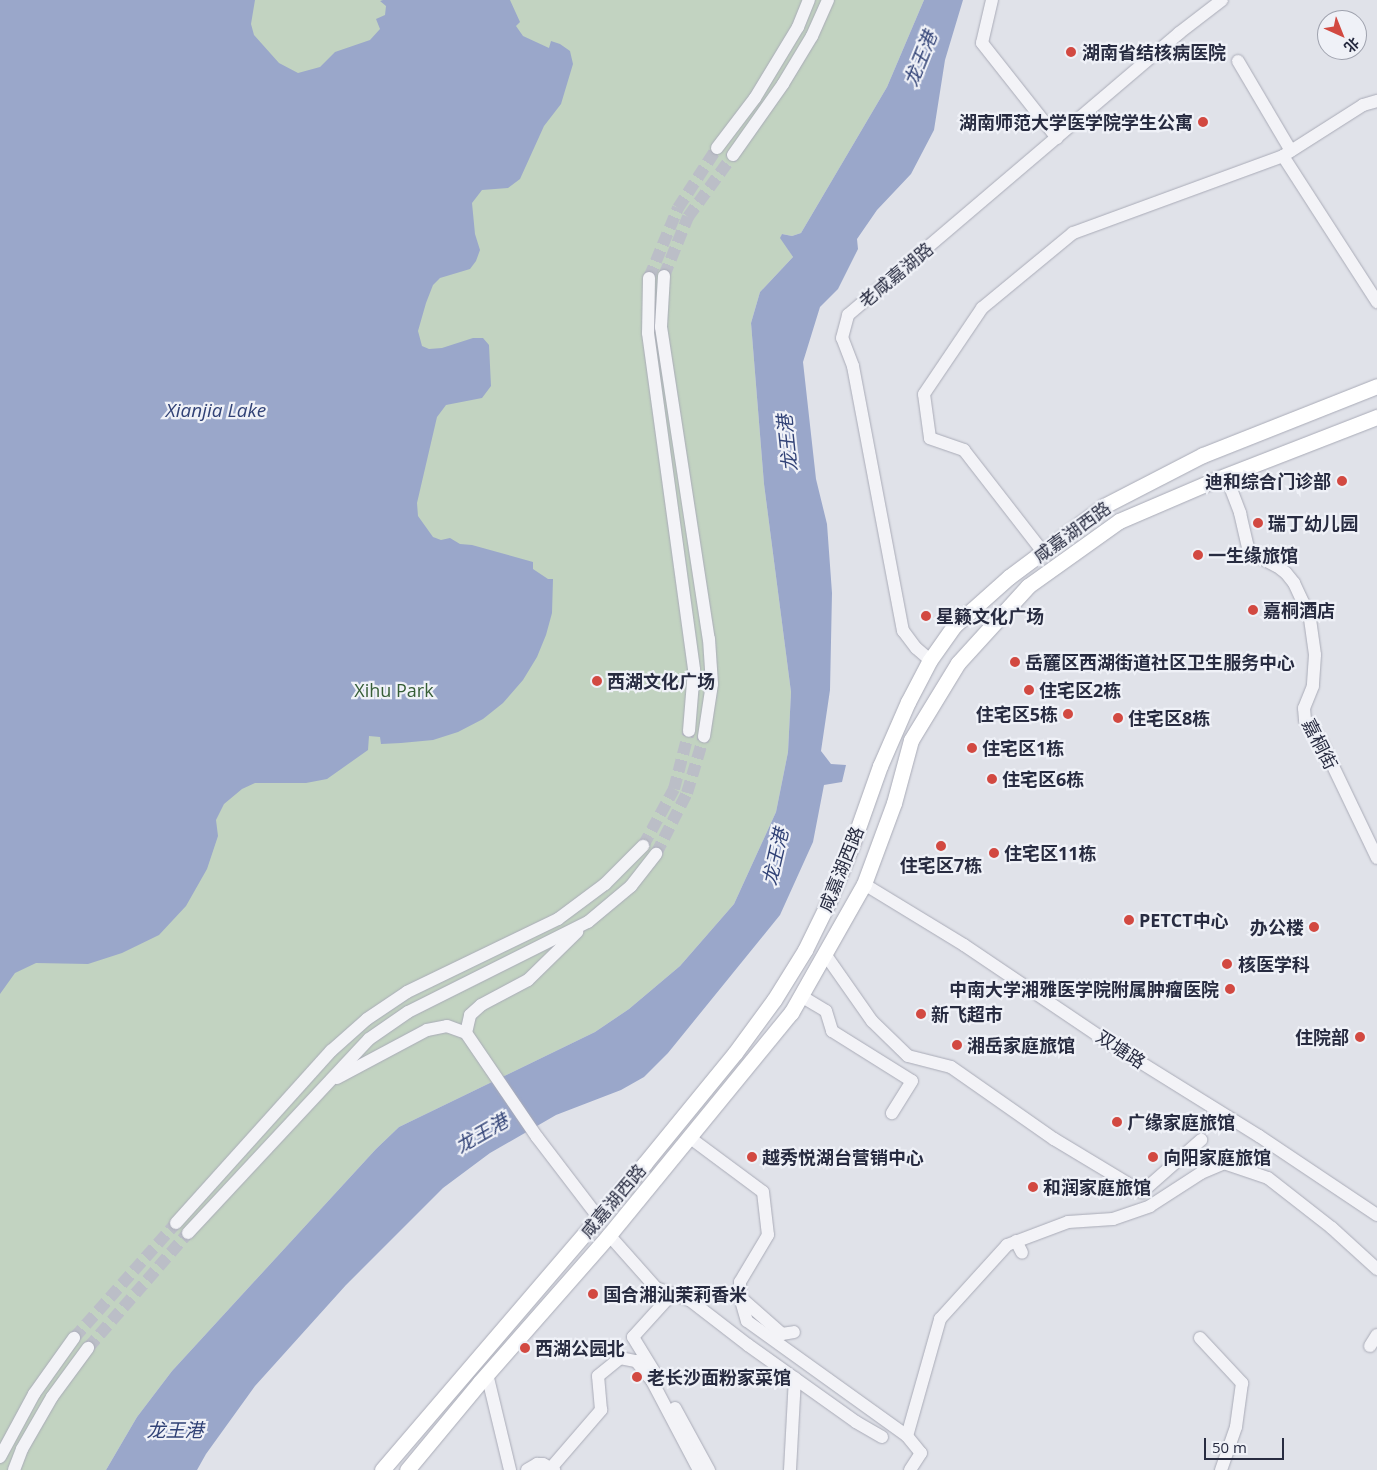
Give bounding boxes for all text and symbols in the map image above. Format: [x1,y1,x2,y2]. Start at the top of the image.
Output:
north arrow [1317,10,1367,60]
water label: 龙王港 [900,28,942,90]
text: 北 [1340,34,1364,57]
place label: 湖南省结核病医院 [1082,41,1226,63]
marker: 湖南省结核病医院 [1064,45,1078,59]
place label: 湖南师范大学医学院学生公寓 [959,111,1193,133]
marker: 湖南师范大学医学院学生公寓 [1197,116,1209,128]
street label: 老咸嘉湖路 [855,238,937,312]
water label: Xianjia Lake [166,400,266,422]
water label: 龙王港 [774,413,802,473]
place label: 迪和综合门诊部 [1205,470,1331,492]
marker: 迪和综合门诊部 [1335,474,1349,488]
street label: 咸嘉湖西路 [1029,497,1115,567]
place label: 瑞丁幼儿园 [1268,512,1358,534]
marker: 瑞丁幼儿园 [1252,517,1264,529]
place label: 一生缘旅馆 [1208,544,1298,566]
marker: 一生缘旅馆 [1192,549,1204,561]
place label: 嘉桐酒店 [1263,599,1335,621]
marker: 嘉桐酒店 [1247,604,1259,616]
place label: 星籁文化广场 [936,605,1044,627]
marker: 星籁文化广场 [920,610,932,622]
place label: 岳麓区西湖街道社区卫生服务中心 [1025,651,1295,673]
marker: 岳麓区西湖街道社区卫生服务中心 [1009,656,1021,668]
place label: 西湖文化广场 [607,670,715,692]
marker: 西湖文化广场 [591,675,603,687]
park label: Xihu Park [354,679,434,701]
place label: 住宅区2栋 [1039,679,1121,701]
marker: 住宅区2栋 [1023,684,1035,696]
place label: 住宅区5栋 [976,703,1058,725]
place label: 住宅区8栋 [1128,707,1210,729]
marker: 住宅区5栋 [1062,708,1074,720]
marker: 住宅区8栋 [1112,712,1124,724]
street label: 嘉桐街 [1298,715,1342,773]
place label: 住宅区1栋 [982,737,1064,759]
marker: 住宅区1栋 [966,742,978,754]
place label: 住宅区6栋 [1002,768,1084,790]
marker: 住宅区6栋 [986,773,998,785]
street label: 咸嘉湖西路 [814,823,868,915]
water label: 龙王港 [758,827,794,887]
marker: 住宅区7栋 [935,840,947,852]
place label: 住宅区11栋 [1004,842,1097,864]
marker: 住宅区11栋 [988,847,1000,859]
place label: 住宅区7栋 [900,854,982,876]
place label: PETCT中心 [1139,909,1229,931]
marker: PETCT中心 [1123,914,1135,926]
place label: 办公楼 [1250,916,1304,938]
marker: 办公楼 [1308,921,1320,933]
place label: 核医学科 [1238,953,1310,975]
marker: 核医学科 [1220,957,1234,971]
place label: 中南大学湘雅医学院附属肿瘤医院 [949,978,1219,1000]
marker: 中南大学湘雅医学院附属肿瘤医院 [1223,982,1237,996]
place label: 新飞超市 [931,1003,1003,1025]
marker: 新飞超市 [915,1008,927,1020]
street label: 双塘路 [1092,1025,1150,1073]
place label: 住院部 [1295,1026,1349,1048]
marker: 住院部 [1353,1030,1367,1044]
place label: 湘岳家庭旅馆 [967,1034,1075,1056]
marker: 湘岳家庭旅馆 [951,1039,963,1051]
water label: 龙王港 [452,1110,512,1158]
place label: 广缘家庭旅馆 [1127,1111,1235,1133]
marker: 广缘家庭旅馆 [1111,1116,1123,1128]
place label: 越秀悦湖台营销中心 [762,1146,924,1168]
place label: 向阳家庭旅馆 [1163,1146,1271,1168]
marker: 越秀悦湖台营销中心 [746,1151,758,1163]
marker: 向阳家庭旅馆 [1147,1151,1159,1163]
street label: 咸嘉湖西路 [576,1160,650,1242]
place label: 和润家庭旅馆 [1043,1176,1151,1198]
marker: 和润家庭旅馆 [1027,1181,1039,1193]
place label: 国合湘汕茉莉香米 [603,1283,747,1305]
marker: 国合湘汕茉莉香米 [587,1288,599,1300]
place label: 西湖公园北 [535,1337,625,1359]
marker: 西湖公园北 [519,1342,531,1354]
place label: 老长沙面粉家菜馆 [647,1366,791,1388]
marker: 老长沙面粉家菜馆 [631,1371,643,1383]
water label: 龙王港 [147,1420,203,1442]
scale bar [1207,1428,1287,1460]
text: 50 m [1212,1437,1247,1457]

